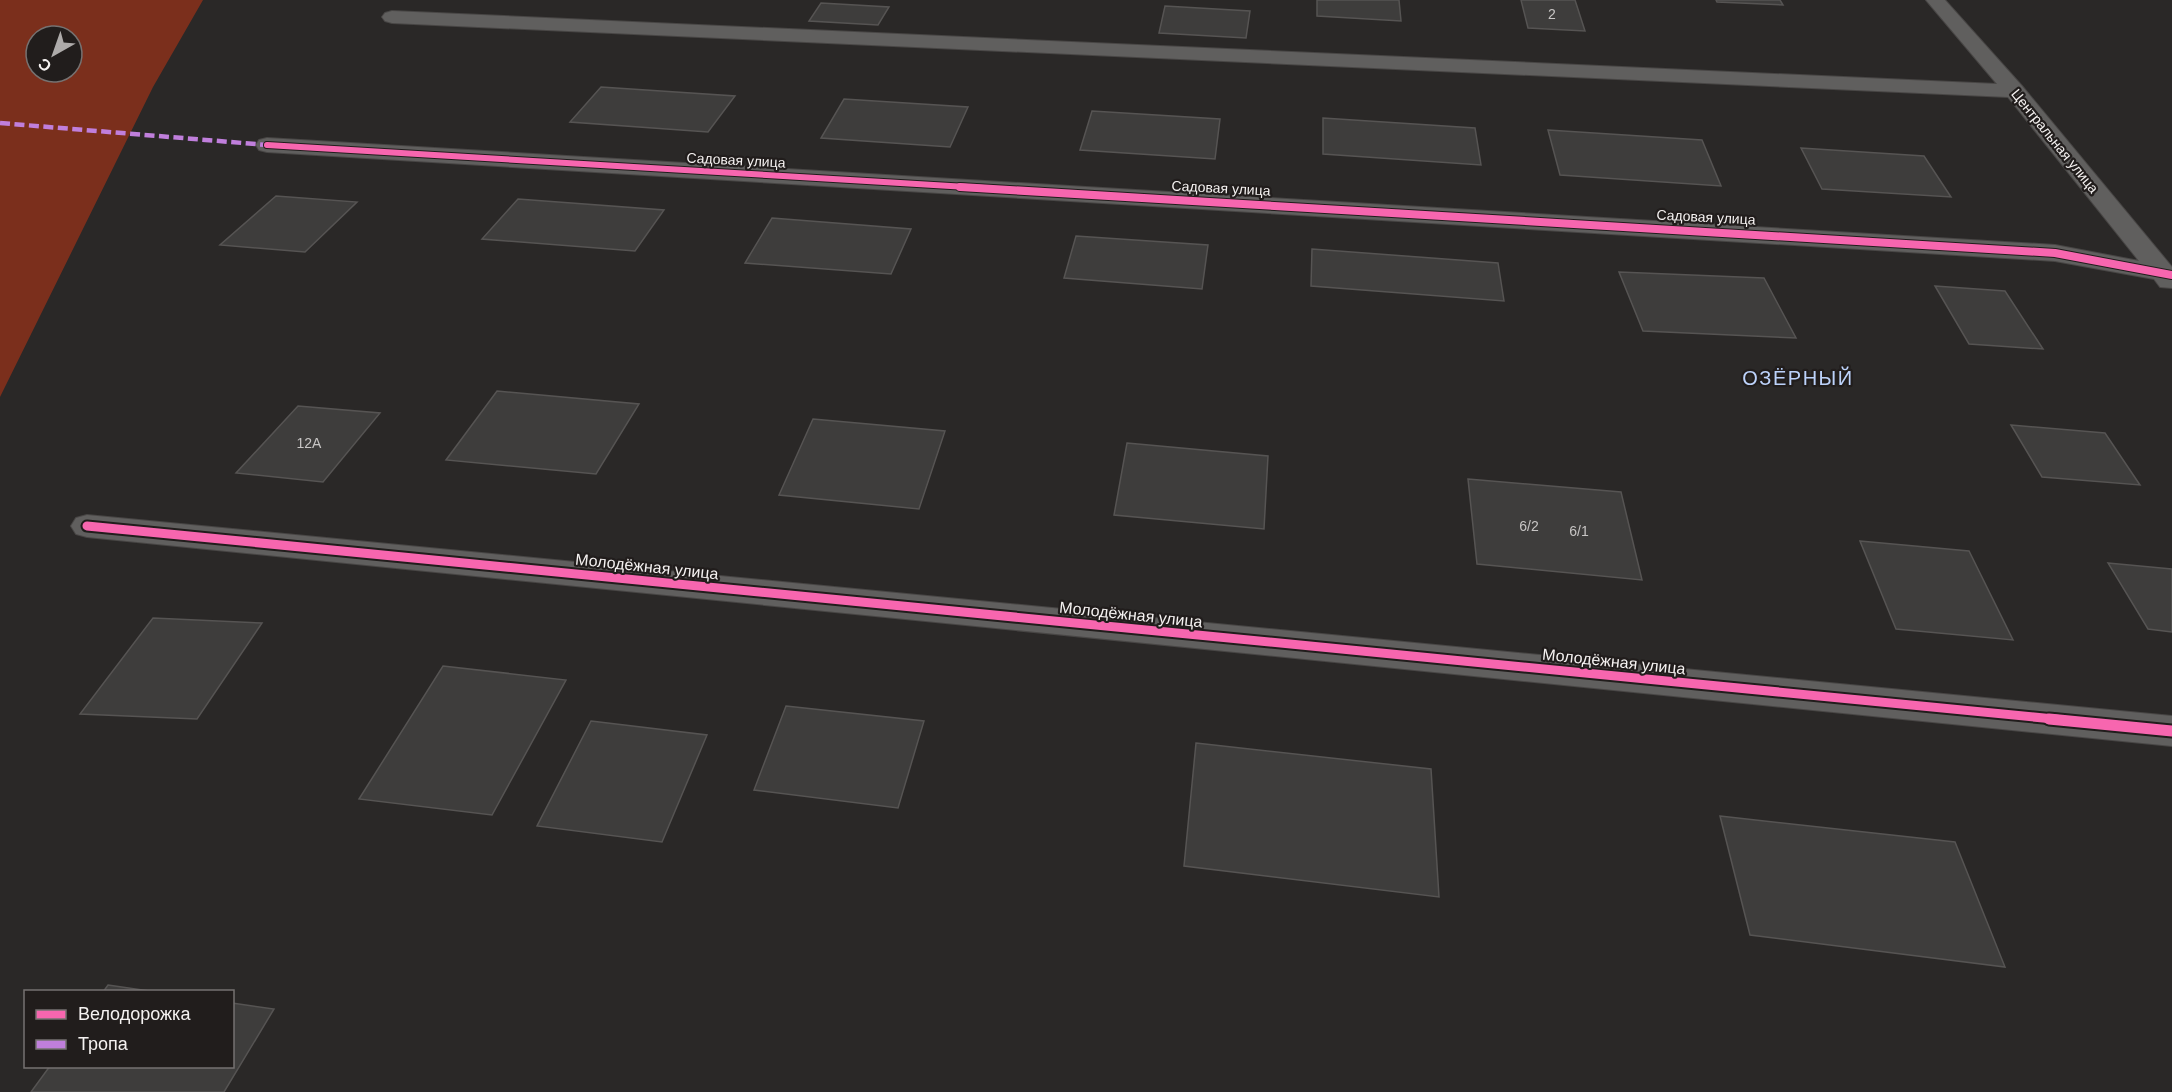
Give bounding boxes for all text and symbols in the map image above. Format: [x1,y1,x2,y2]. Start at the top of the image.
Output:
house number: 2 [1548,6,1556,22]
north arrow [24,24,84,84]
text: С [34,55,55,75]
street label: Центральная улица [2008,86,2102,196]
street label: Садовая улица [686,149,786,171]
street label: Садовая улица [1171,177,1271,199]
street label: Садовая улица [1656,206,1756,228]
district label: ОЗЁРНЫЙ [1742,366,1854,389]
house number: 12А [297,435,322,451]
house number: 6/2 [1519,518,1539,534]
house number: 6/1 [1569,523,1589,539]
street label: Молодёжная улица [575,551,719,582]
street label: Молодёжная улица [1059,599,1203,630]
street label: Молодёжная улица [1542,646,1686,677]
legend [24,990,234,1068]
text: Велодорожка [78,1004,191,1024]
text: Тропа [78,1034,129,1054]

